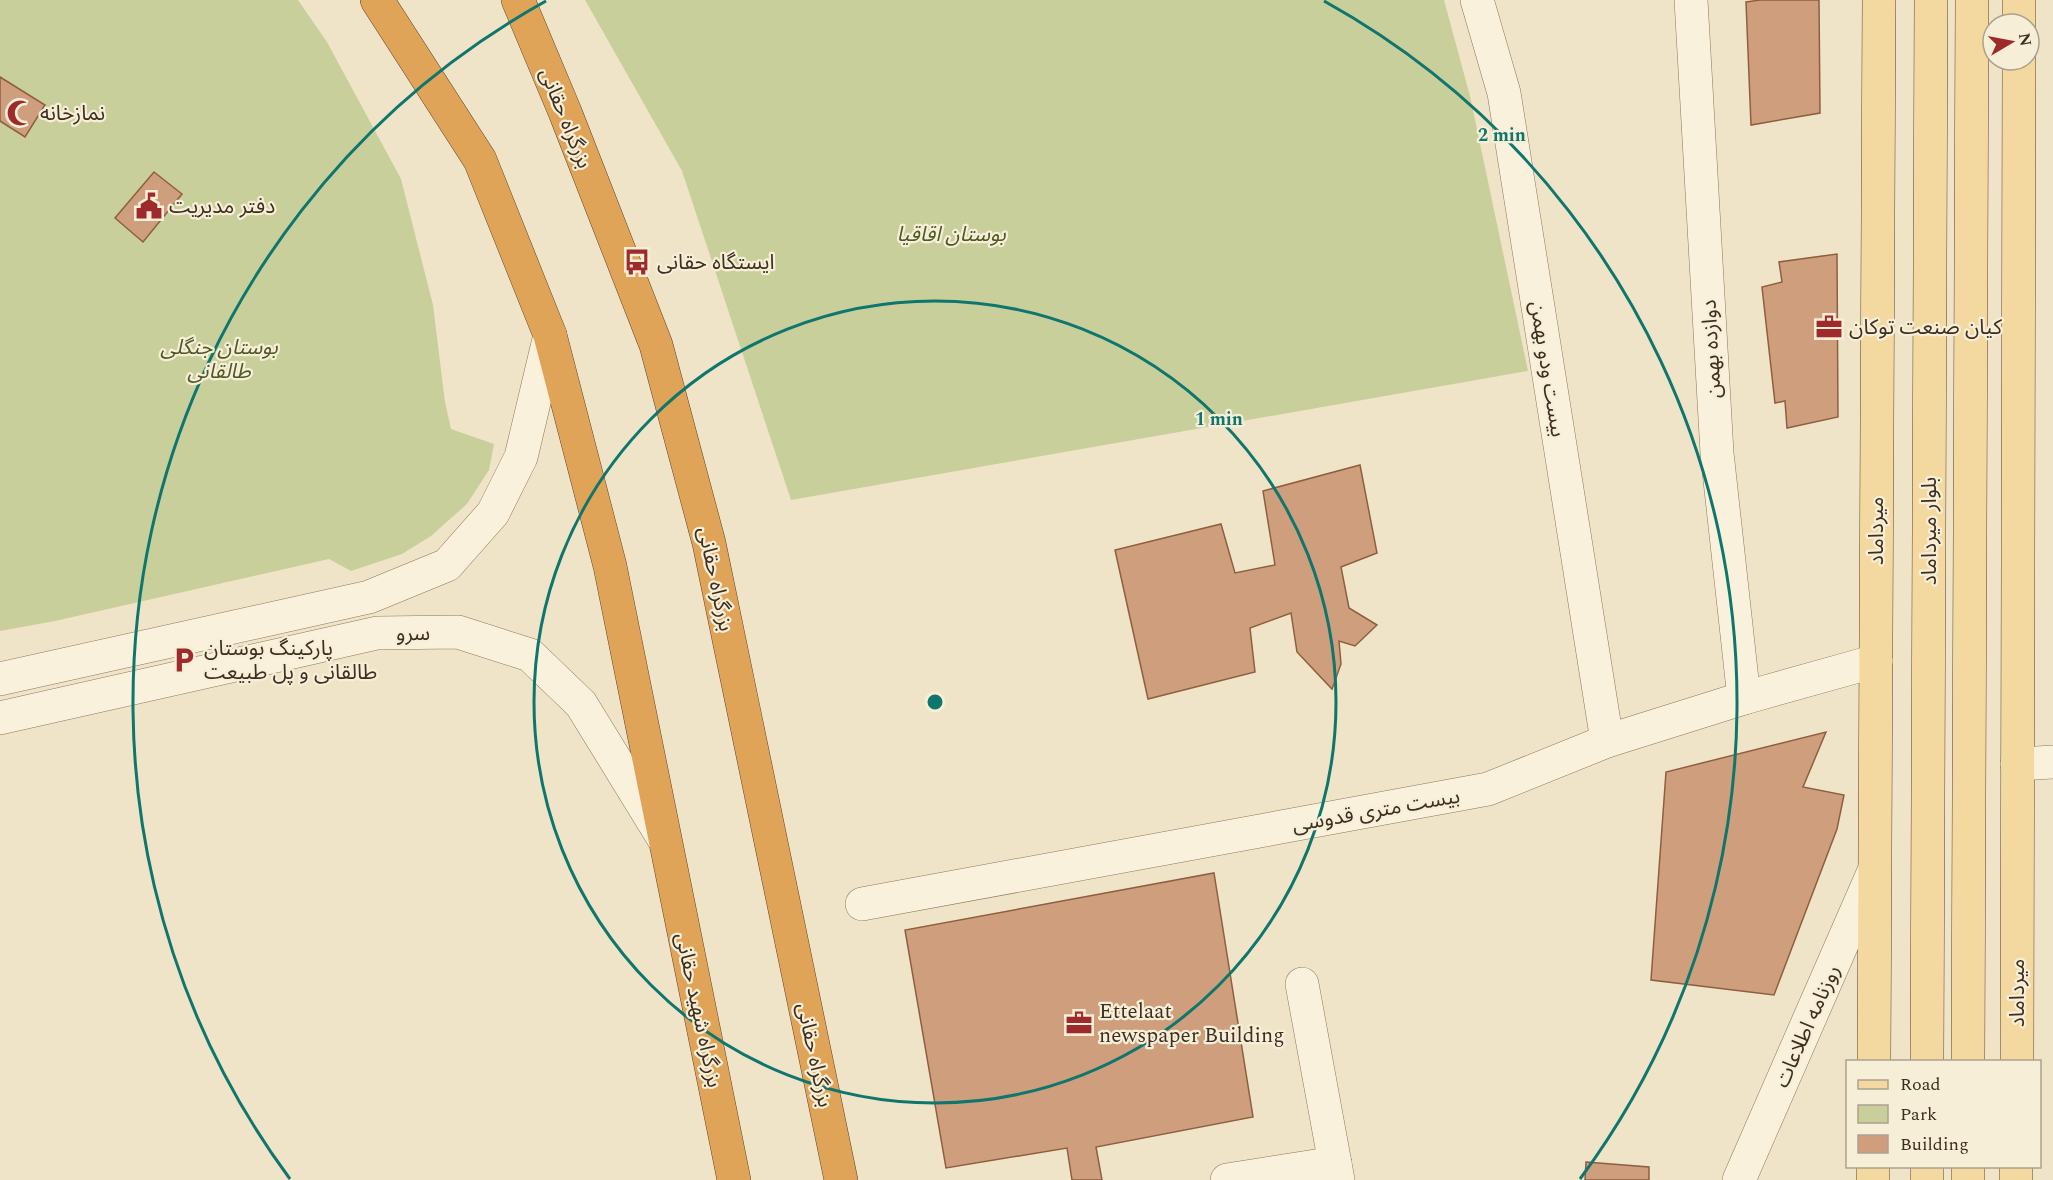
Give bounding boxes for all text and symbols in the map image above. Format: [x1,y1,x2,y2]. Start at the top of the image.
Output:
north arrow [1981,12,2041,72]
text: N [2012,31,2038,48]
street label: بزرگراه حقانی [530,63,600,174]
mosque icon: نمازخانه [5,98,35,128]
place label: نمازخانه [40,98,105,130]
text: 2 min [1478,122,1526,149]
public building icon: دفتر مدیریت [134,191,164,221]
place label: دفتر مدیریت [169,191,275,223]
park label: بوستان اقاقیا [896,219,1006,251]
bus stop icon: ایستگاه حقانی [622,247,652,277]
place label: ایستگاه حقانی [657,247,774,279]
street label: بیست ودو بهمن [1520,299,1574,439]
street label: دوازده بهمن [1693,299,1731,399]
office icon: کیان صنعت توکان [1814,312,1844,342]
place label: کیان صنعت توکان [1849,312,2002,344]
park label: بوستان جنگلی طالقانی [160,332,278,388]
text: 1 min [1195,406,1243,433]
street label: بلوار میرداماد [1914,477,1946,585]
street label: میرداماد [1861,497,1893,565]
street label: بزرگراه حقانی [688,524,742,634]
street label: سرو [396,618,430,650]
place label: پارکینگ بوستان طالقانی و پل طبیعت [204,633,377,689]
parking icon: پارکینگ بوستان طالقانی و پل طبیعت [169,645,199,675]
centre of rings [925,692,945,712]
street label: بیست متری قدوسی [1290,780,1463,841]
street label: بزرگراه شهید حقانی [666,930,730,1091]
street label: میرداماد [2002,959,2034,1027]
street label: روزنامه اطلاعات [1767,960,1849,1093]
place label: Ettelaat newspaper Building [1099,996,1285,1052]
street label: بزرگراه حقانی [787,1000,841,1110]
office icon: Ettelaat newspaper Building [1064,1008,1094,1038]
legend [1846,1060,2041,1168]
text: Road [1900,1071,1941,1098]
text: Park [1900,1101,1937,1128]
text: Building [1900,1131,1969,1158]

